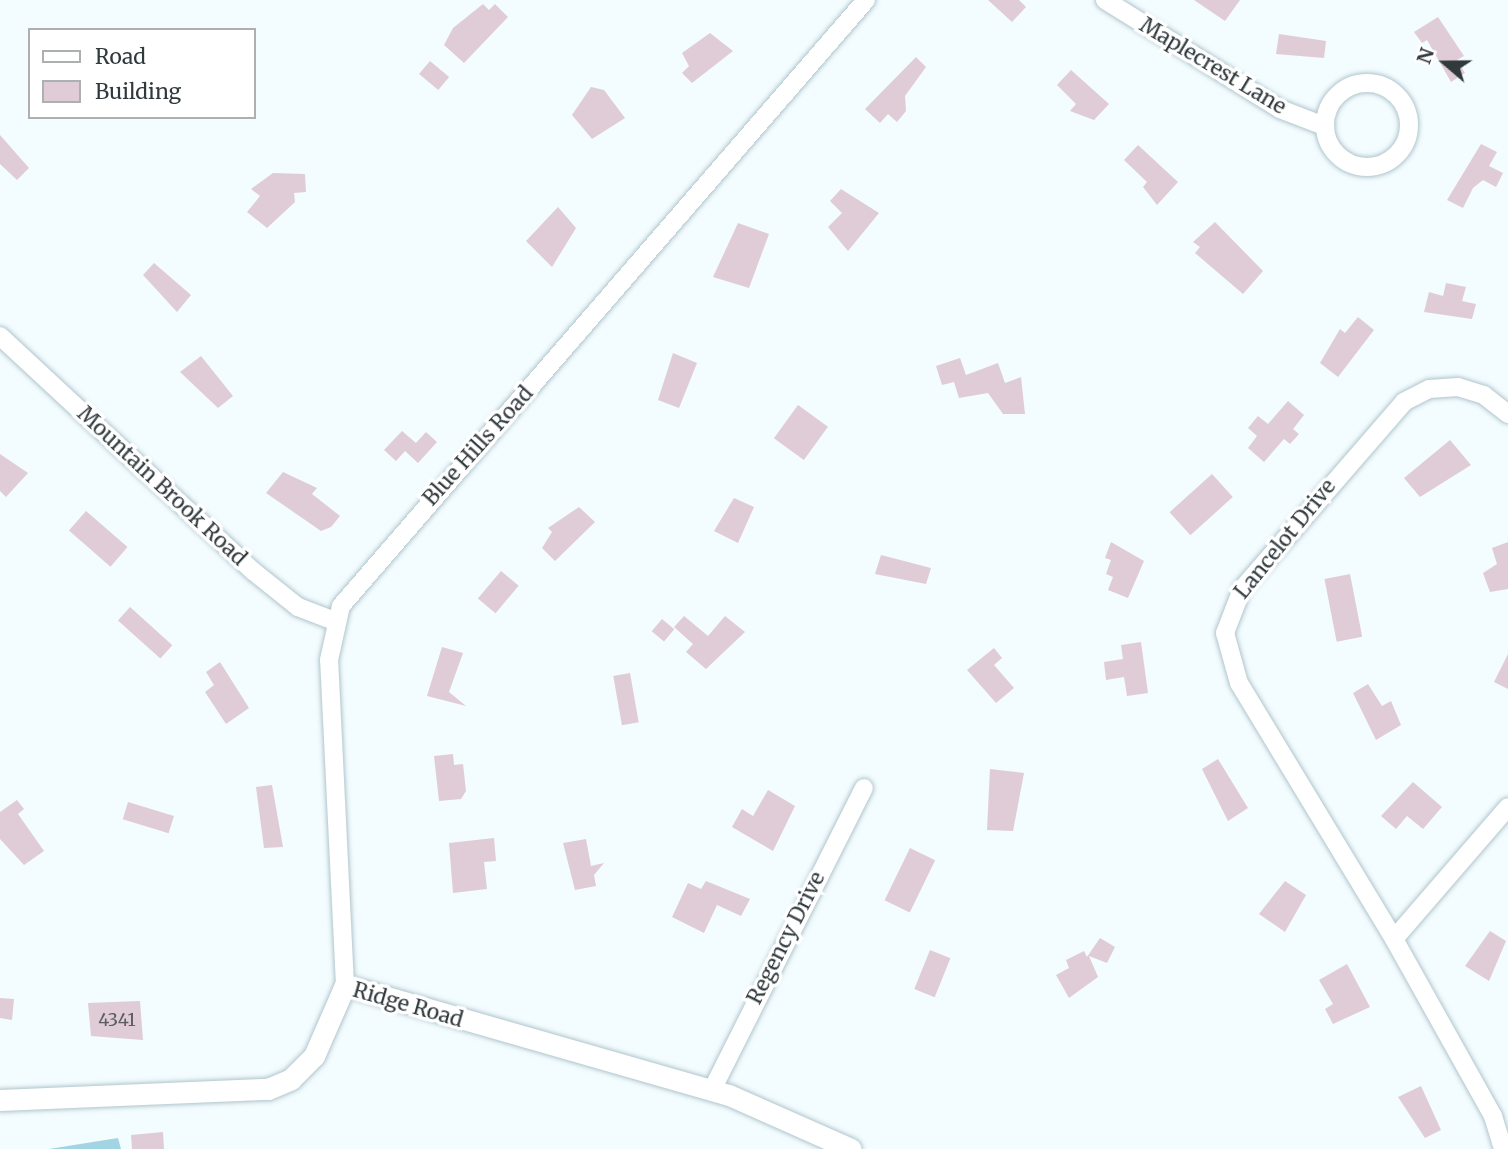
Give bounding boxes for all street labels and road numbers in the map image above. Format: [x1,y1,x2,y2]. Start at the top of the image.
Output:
street label: Maplecrest Lane [1135,12,1291,120]
street label: Blue Hills Road [418,381,538,511]
street label: Mountain Brook Road [72,401,252,571]
street label: Lancelot Drive [1229,474,1341,604]
street label: Regency Drive [742,868,830,1008]
street label: Ridge Road [350,977,466,1033]

